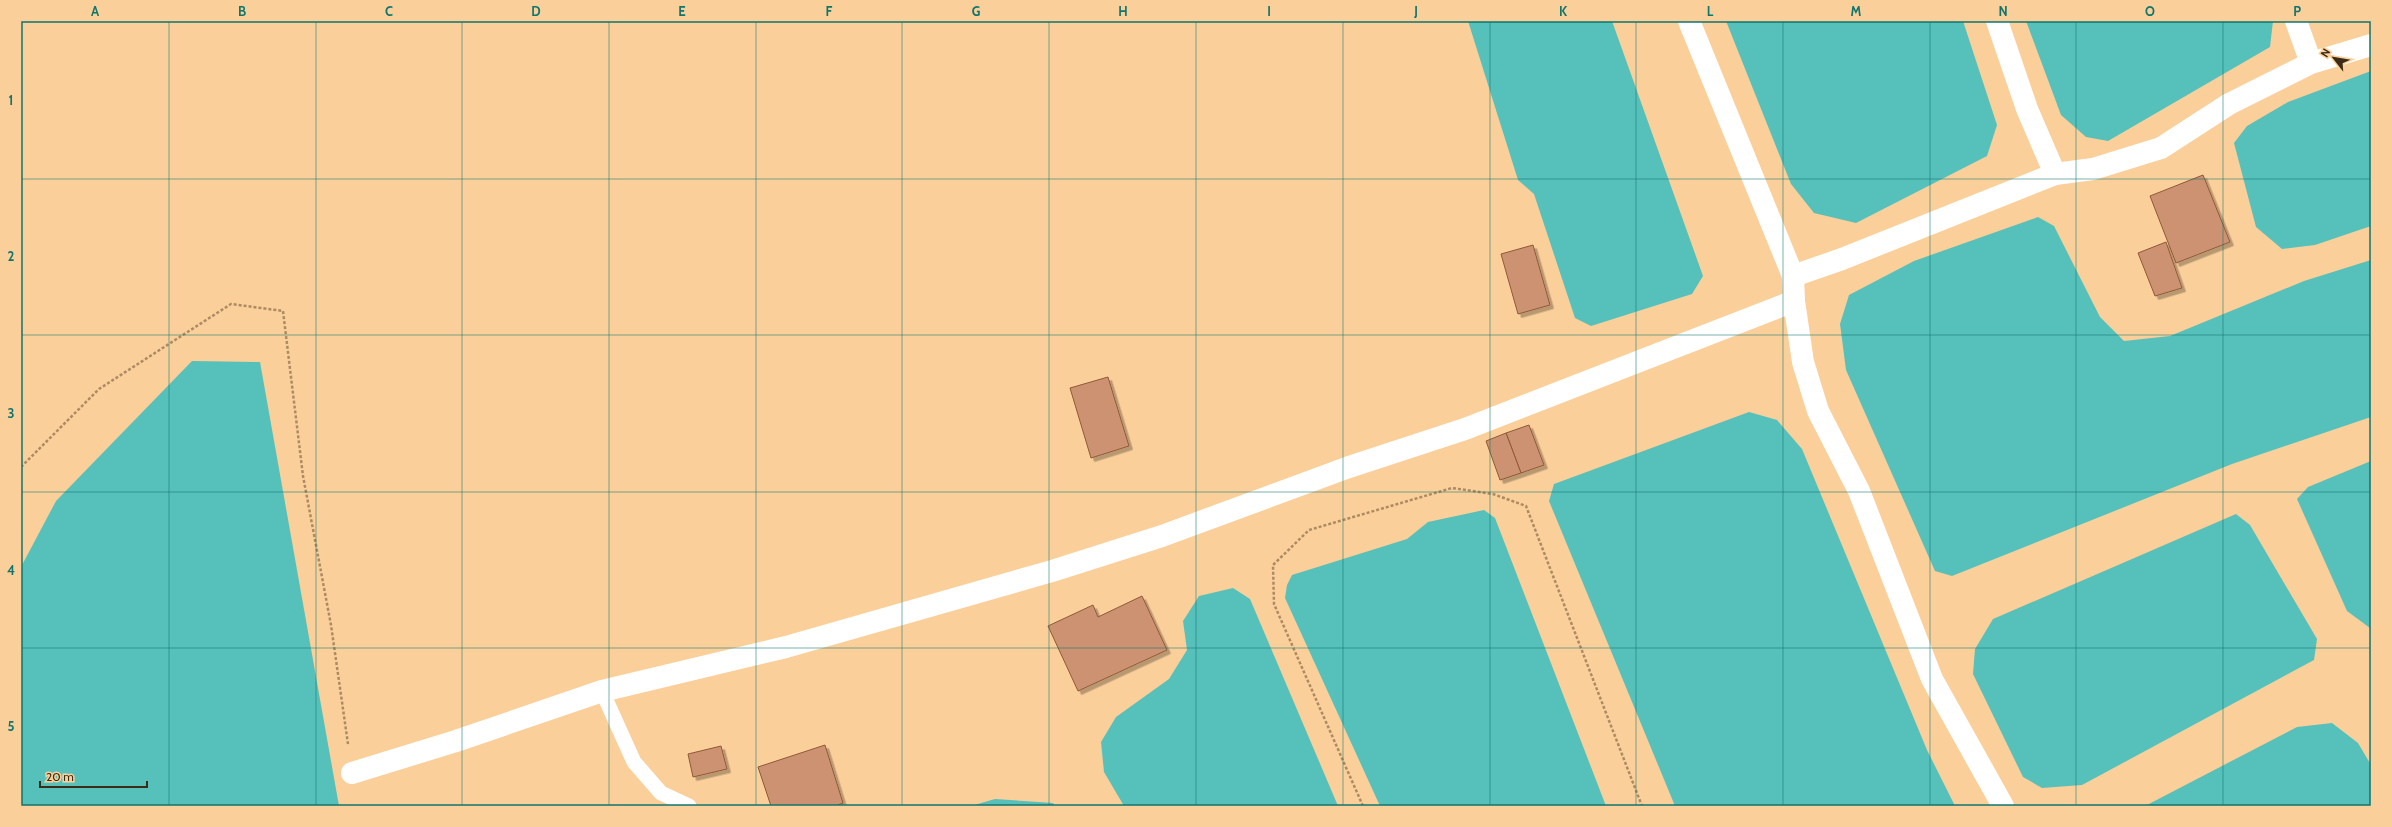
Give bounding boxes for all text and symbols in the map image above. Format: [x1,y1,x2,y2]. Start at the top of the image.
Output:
text: A [91,3,100,19]
text: B [238,3,246,19]
text: C [385,3,393,19]
text: D [531,3,541,19]
text: E [678,3,686,19]
text: F [826,3,833,19]
text: G [972,3,981,19]
text: H [1118,3,1128,19]
text: I [1267,3,1271,19]
text: J [1413,3,1418,19]
text: K [1559,3,1568,19]
text: L [1707,3,1714,19]
text: M [1851,3,1862,19]
text: N [1998,3,2008,19]
text: O [2145,3,2155,19]
text: P [2293,3,2301,19]
north arrow [2314,38,2354,78]
text: N [2317,46,2333,60]
text: 1 [9,92,13,108]
text: 2 [8,248,15,264]
text: 3 [7,405,15,421]
text: 4 [7,562,15,578]
text: 5 [8,718,15,734]
scale bar [40,763,147,789]
text: 20 m [46,769,74,784]

